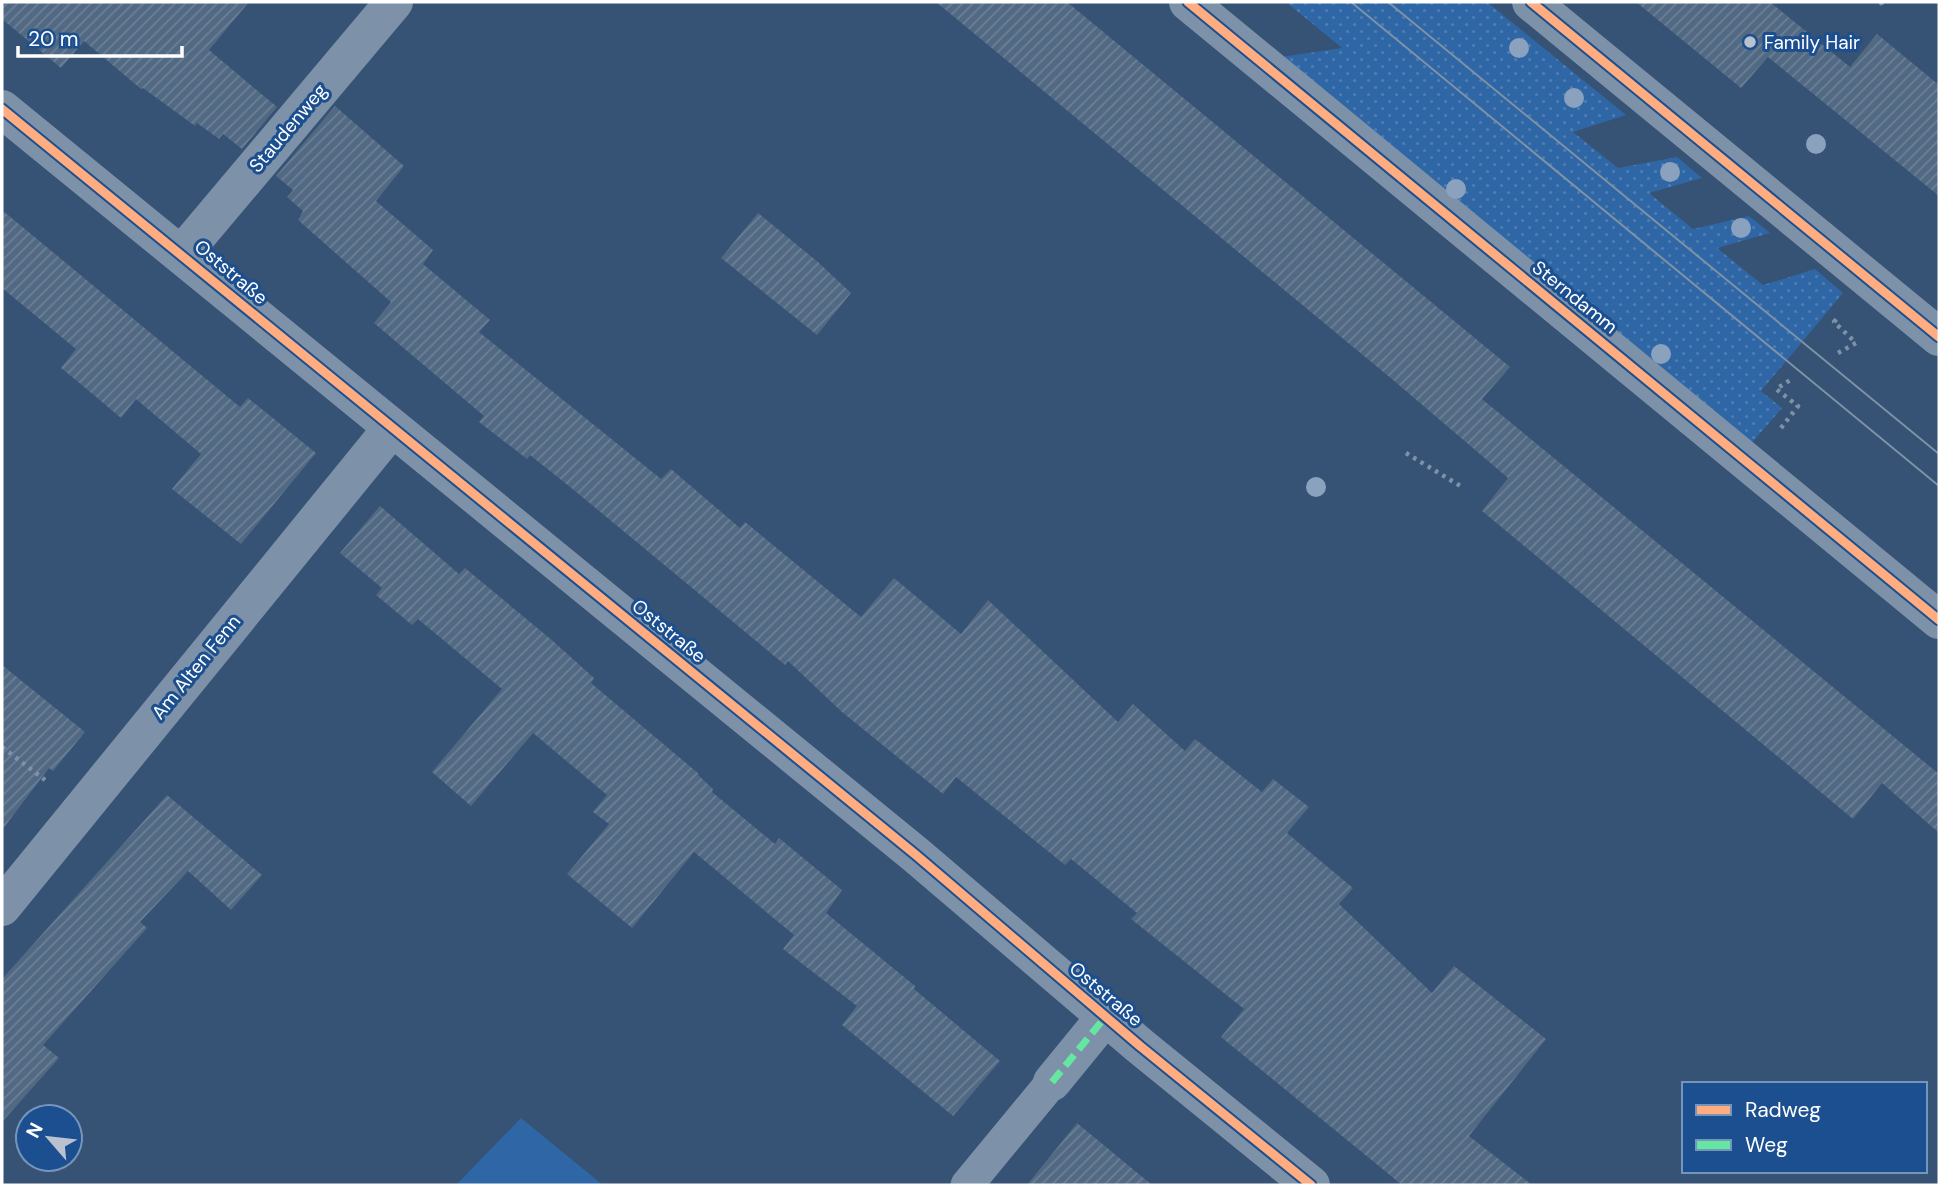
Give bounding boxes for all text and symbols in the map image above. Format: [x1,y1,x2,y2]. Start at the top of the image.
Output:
scale bar [18,14,182,58]
text: 20 m [28,25,79,53]
place label: Family Hair [1764,30,1860,55]
marker: Family Hair [1742,34,1758,50]
street label: Staudenweg [243,78,333,178]
street label: Oststraße [189,234,273,310]
street label: Sterndamm [1527,255,1623,339]
street label: Oststraße [627,594,711,668]
street label: Am Alten Fenn [146,609,246,725]
street label: Oststraße [1064,956,1148,1032]
legend [1682,1082,1927,1173]
text: Radweg [1745,1096,1821,1124]
north arrow [14,1103,84,1173]
text: N [20,1118,49,1142]
text: Weg [1745,1131,1788,1159]

